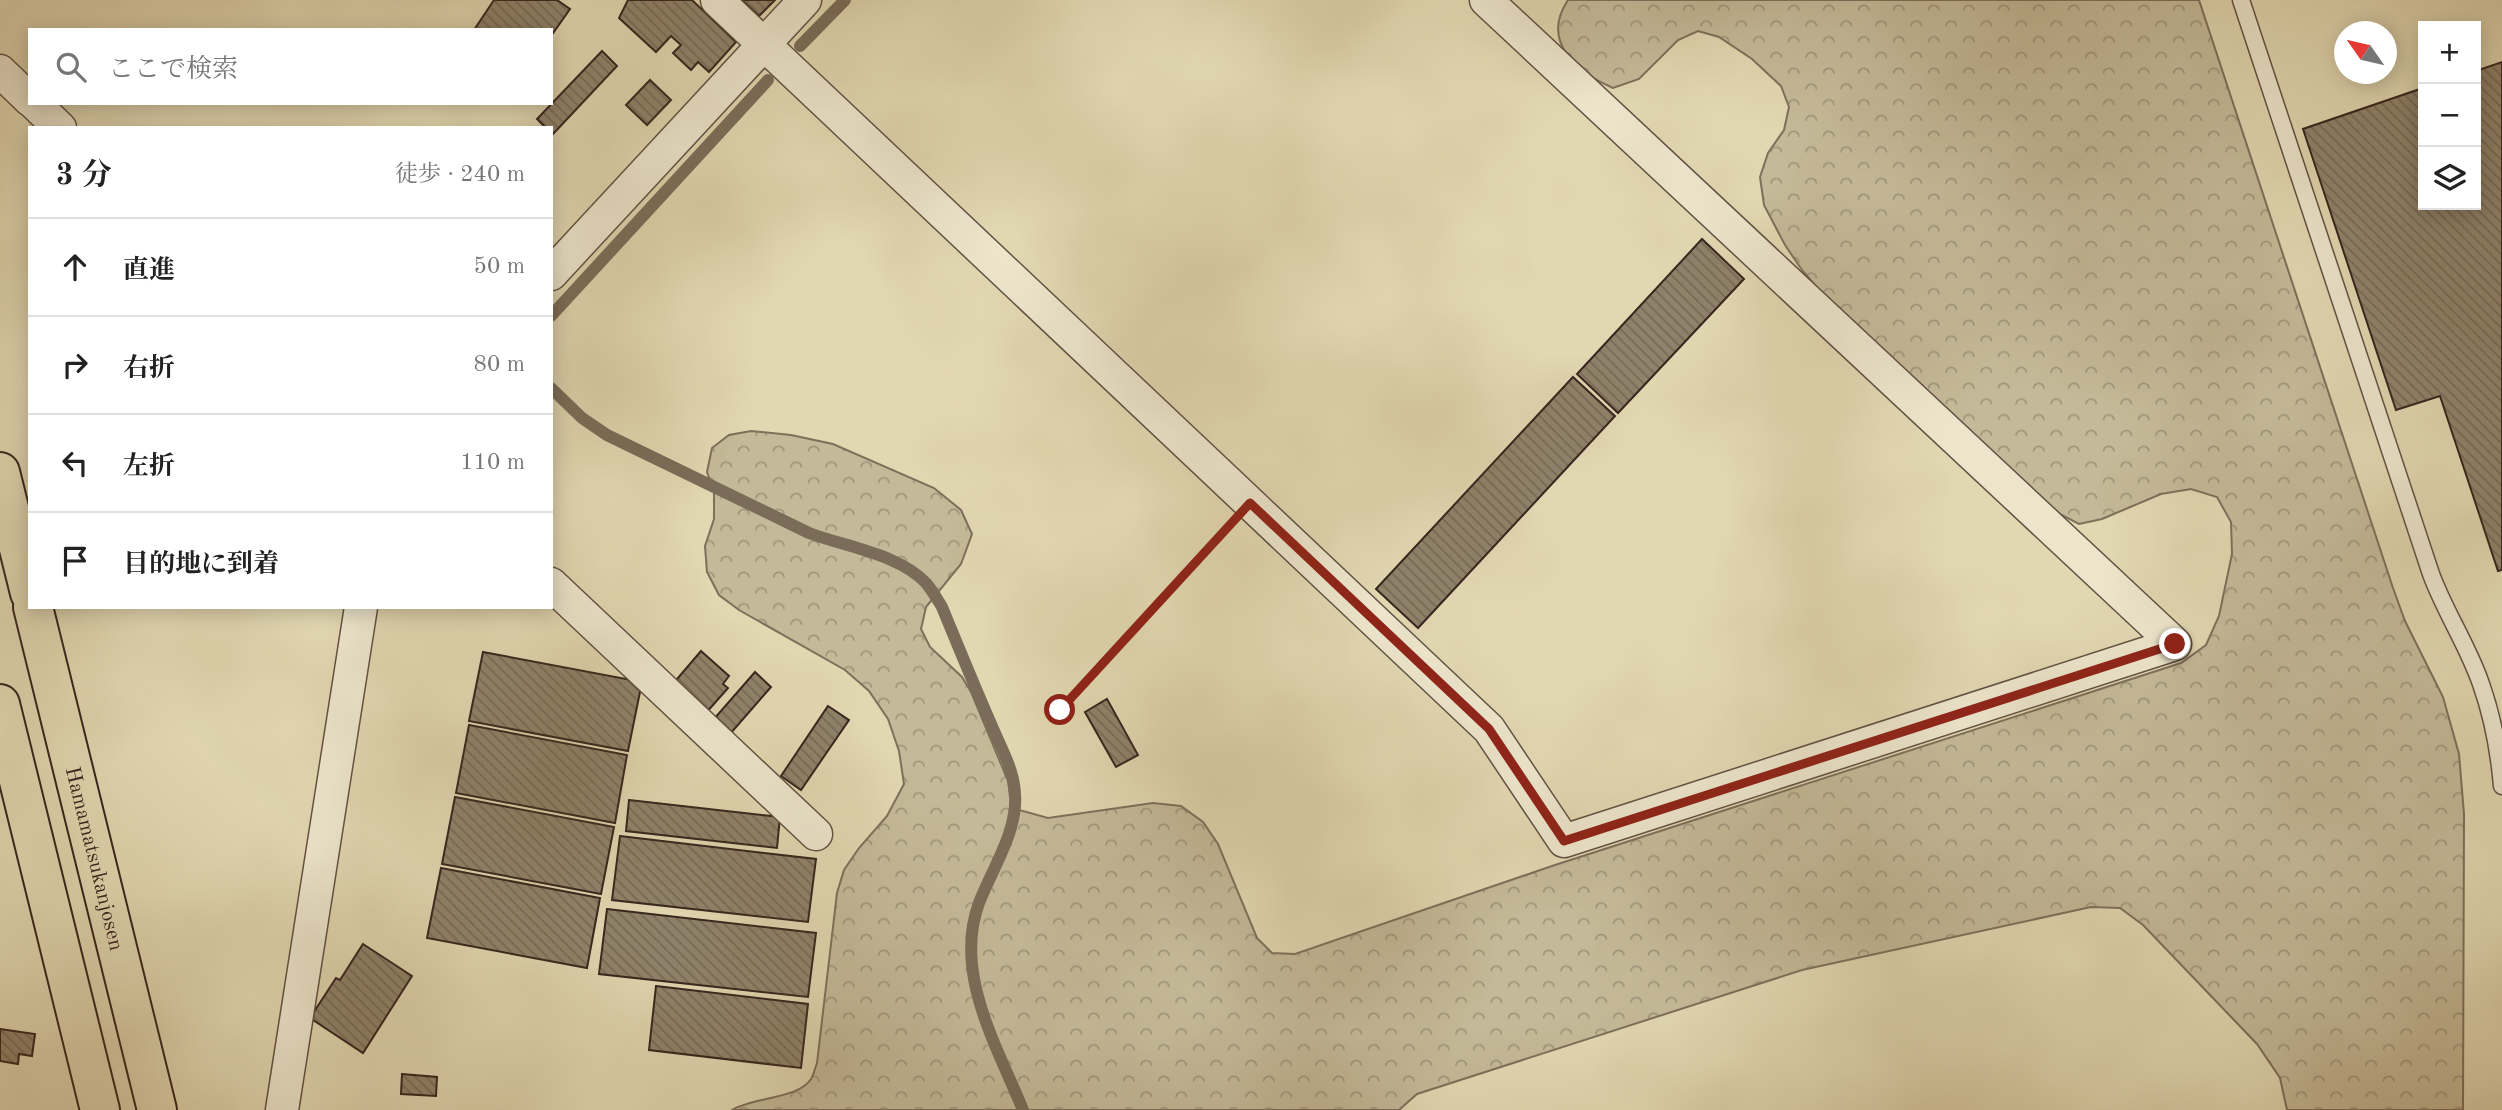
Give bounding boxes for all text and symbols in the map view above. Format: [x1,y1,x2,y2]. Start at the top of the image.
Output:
north arrow [2334,21,2397,84]
map controls [2418,21,2481,210]
button: + [2418,21,2481,84]
search box [28,28,553,105]
icon: search [52,48,90,86]
text: ここで検索 [108,57,238,83]
button: − [2418,84,2481,147]
button: layers [2418,147,2481,210]
text: 3 分 [56,161,112,191]
text: 徒歩 · 240 m [395,163,525,186]
icon: ahead [56,248,94,286]
text: 50 m [474,255,525,278]
text: 直進 [123,258,175,284]
icon: right [56,346,94,384]
text: 80 m [474,353,525,376]
text: 右折 [123,356,175,382]
icon: left [56,444,94,482]
text: 110 m [460,451,525,474]
text: 左折 [123,454,175,480]
icon: arrive [56,542,94,580]
text: 目的地に到着 [123,552,279,578]
route end [2159,628,2190,659]
route start [1044,694,1075,725]
street label: Hamamatsukanjosen [61,765,126,953]

